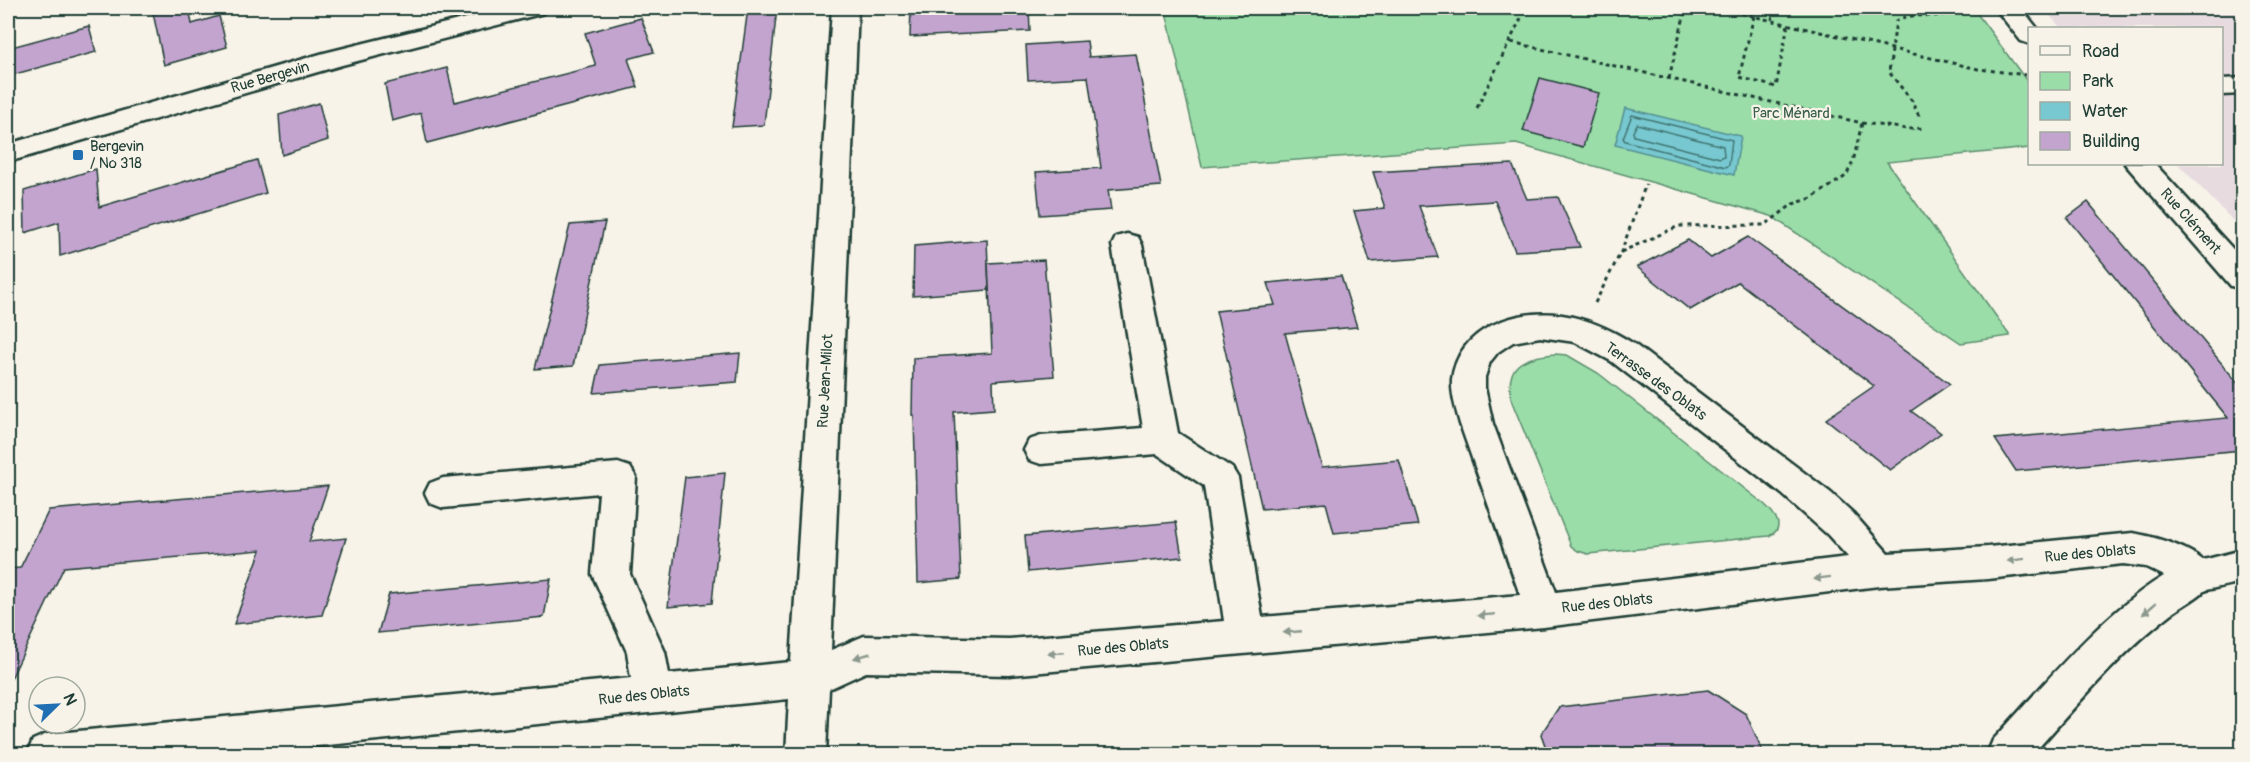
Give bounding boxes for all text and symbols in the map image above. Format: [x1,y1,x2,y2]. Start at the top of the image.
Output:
legend [2028,27,2223,165]
text: Road [2082,40,2119,63]
street label: Rue Bergevin [229,57,312,98]
text: Park [2082,70,2114,93]
text: Water [2082,100,2128,123]
park label: Parc Ménard [1752,104,1830,123]
text: Building [2082,130,2140,153]
place label: Bergevin / No 318 [90,137,144,173]
marker: Bergevin / No 318 [71,148,85,162]
street label: Rue Clément [2156,184,2226,259]
street label: Rue Jean-Milot [814,333,837,428]
street label: Terrasse des Oblats [1601,338,1711,425]
street label: Rue des Oblats [2044,540,2137,567]
one-way arrow [2006,555,2025,565]
one-way arrow [1812,574,1831,583]
street label: Rue des Oblats [1561,589,1654,618]
one-way arrow [2142,602,2157,615]
one-way arrow [1477,610,1496,620]
one-way arrow [1282,627,1301,637]
street label: Rue des Oblats [1077,634,1170,661]
one-way arrow [1046,648,1065,658]
one-way arrow [852,652,870,661]
north arrow [27,675,87,735]
street label: Rue des Oblats [598,681,691,710]
text: N [58,690,81,708]

